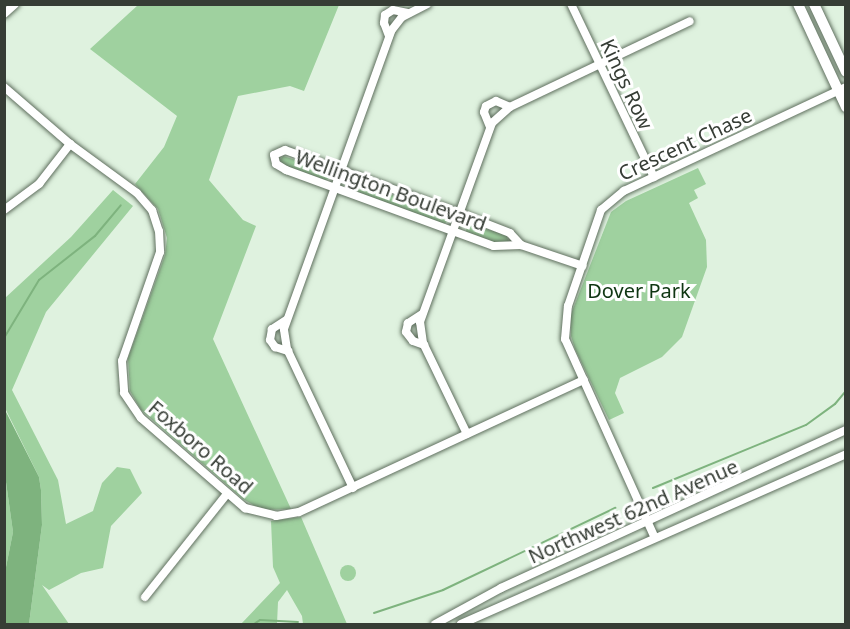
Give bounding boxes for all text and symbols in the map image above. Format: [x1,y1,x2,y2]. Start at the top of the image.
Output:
street label: Kings Row [596,35,658,133]
street label: Crescent Chase [615,103,755,185]
street label: Wellington Boulevard [292,144,490,236]
park label: Dover Park [587,278,691,302]
street label: Foxboro Road [144,395,258,499]
street label: Northwest 62nd Avenue [524,454,742,568]

